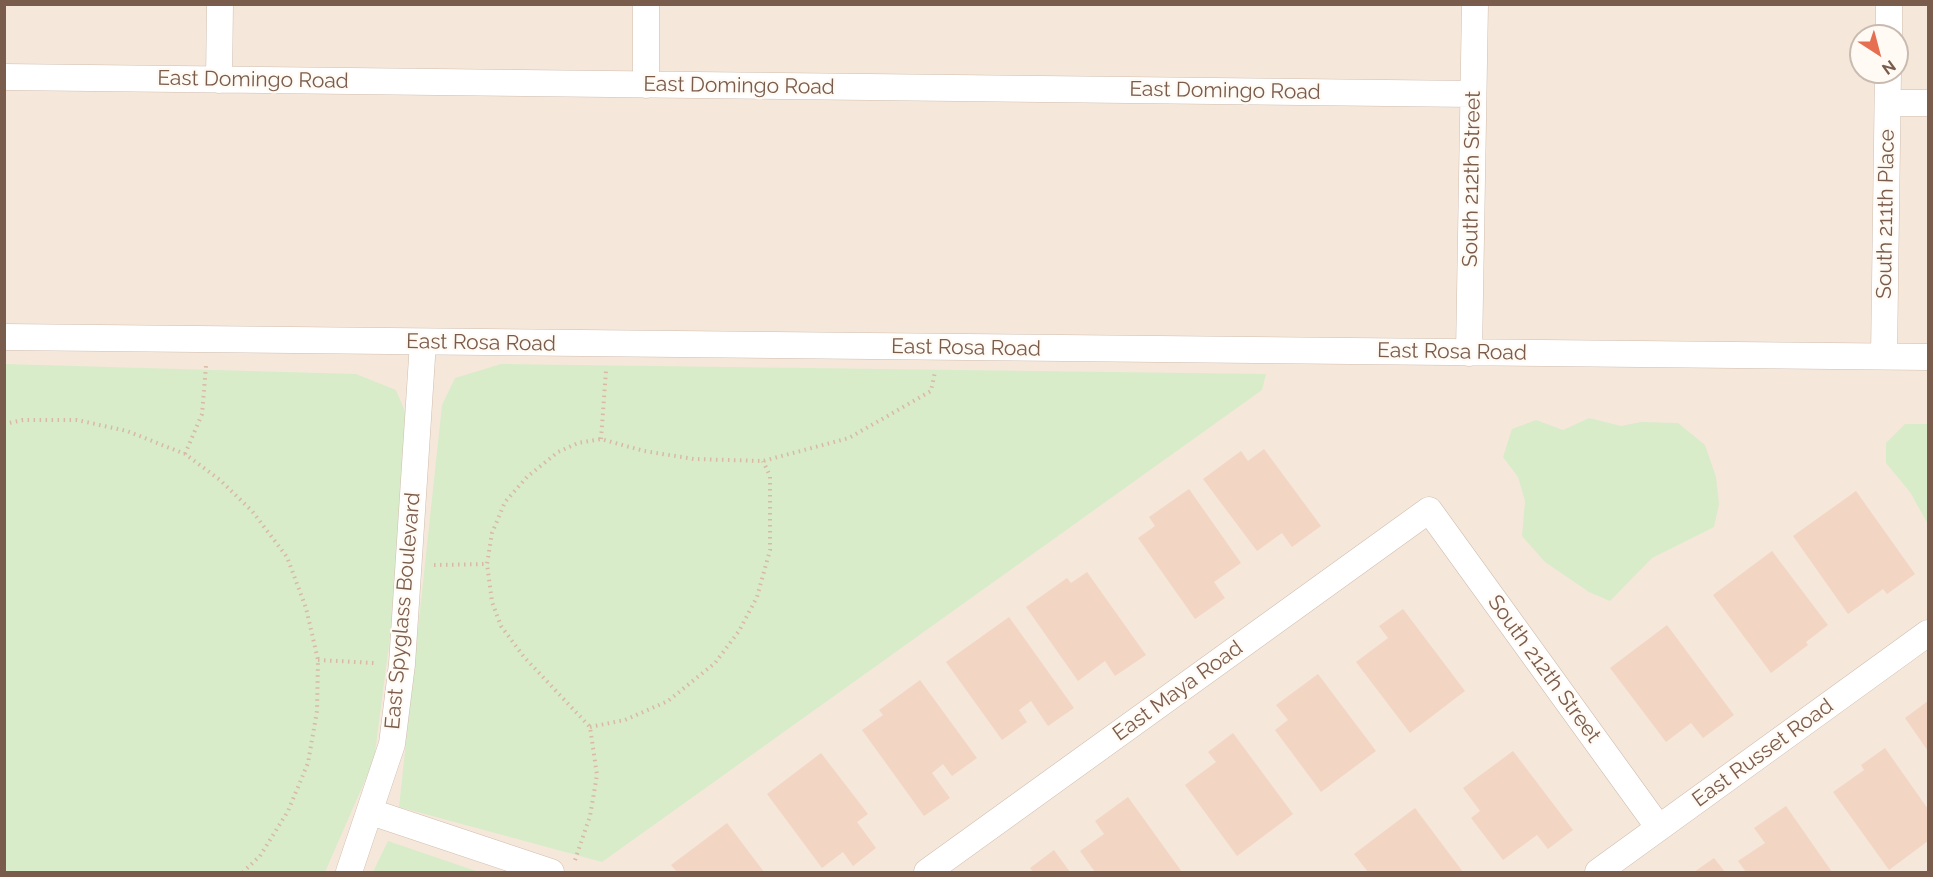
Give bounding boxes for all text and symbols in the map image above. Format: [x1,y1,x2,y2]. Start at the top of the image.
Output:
north arrow [1849,24,1909,84]
text: N [1878,56,1899,79]
street label: East Domingo Road [157,66,349,94]
street label: East Domingo Road [643,72,835,100]
street label: East Domingo Road [1129,77,1321,105]
street label: South 212th Street [1458,91,1486,267]
street label: South 211th Place [1872,129,1900,299]
street label: East Rosa Road [406,329,556,357]
street label: East Rosa Road [891,334,1041,362]
street label: East Rosa Road [1377,338,1527,366]
street label: East Spyglass Boulevard [380,491,426,731]
street label: South 212th Street [1482,590,1606,748]
street label: East Maya Road [1108,635,1248,747]
street label: East Russet Road [1688,693,1838,813]

